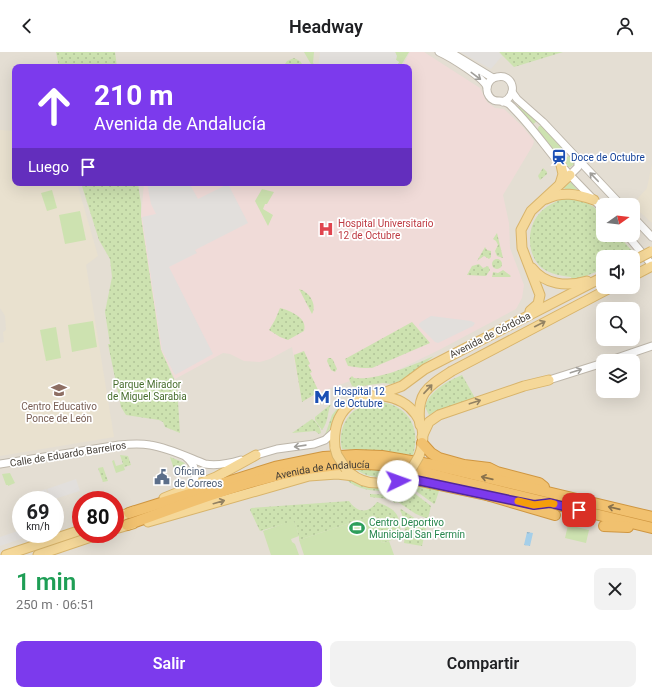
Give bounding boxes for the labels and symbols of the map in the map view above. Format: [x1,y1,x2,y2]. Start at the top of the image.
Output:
one-way arrow [470,72,481,80]
station icon: Doce de Octubre [550,148,568,166]
place label: Doce de Octubre [571,152,645,163]
one-way arrow [589,172,599,182]
north arrow [596,198,640,242]
place label: Hospital Universitario 12 de Octubre [338,218,434,241]
hospital icon: Hospital Universitario 12 de Octubre [317,220,335,238]
street label: Avenida de Córdoba [448,310,532,360]
one-way arrow [534,320,546,328]
one-way arrow [570,367,582,375]
park label: Parque Mirador de Miguel Sarabia [107,379,187,402]
school or university icon: Centro Educativo Ponce de León [50,381,68,399]
one-way arrow [424,384,433,394]
place label: Hospital 12 de Octubre [334,386,385,409]
metro station icon: Hospital 12 de Octubre [313,388,331,406]
one-way arrow [469,398,481,406]
place label: Centro Educativo Ponce de León [21,401,97,424]
street label: Calle de Eduardo Barreiros [9,439,127,469]
one-way arrow [294,442,307,450]
street label: Avenida de Andalucía [274,458,370,481]
position arrow [377,460,419,502]
place label: Oficina de Correos [174,466,223,489]
public building icon: Oficina de Correos [153,468,171,486]
one-way arrow [481,474,494,482]
speed limit sign: 80 [72,491,124,543]
pin [562,493,596,527]
one-way arrow [213,498,226,505]
one-way arrow [608,503,621,511]
place label: Centro Deportivo Municipal San Fermín [369,517,465,540]
sports icon: Centro Deportivo Municipal San Fermín [348,519,366,537]

